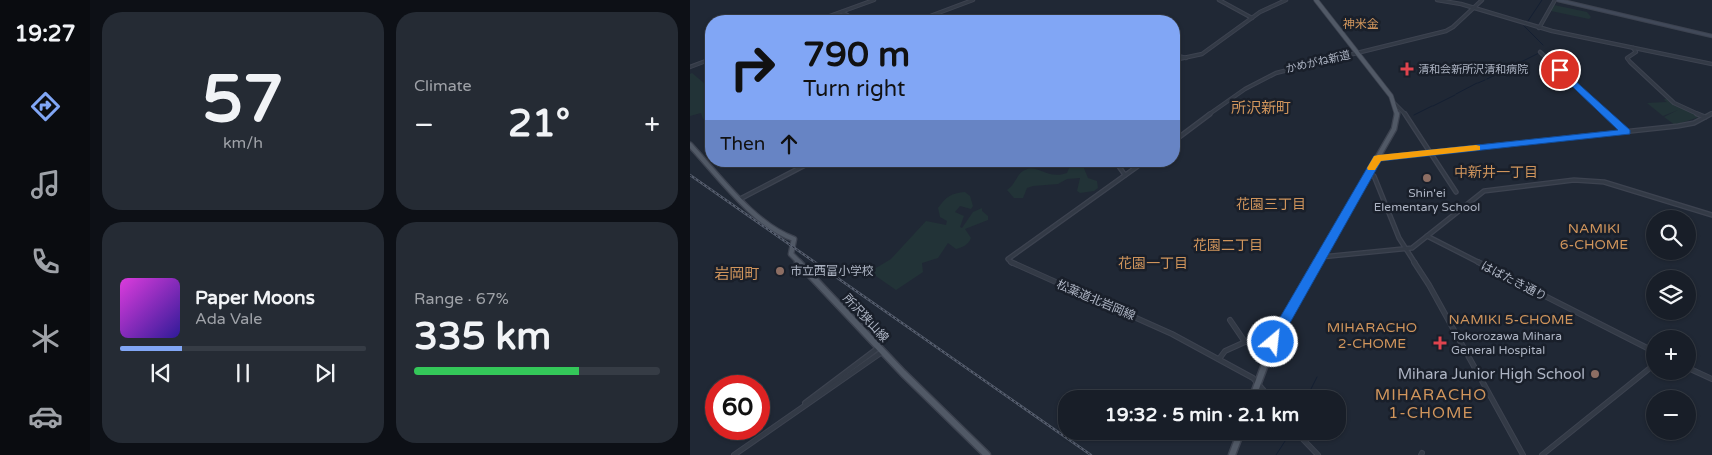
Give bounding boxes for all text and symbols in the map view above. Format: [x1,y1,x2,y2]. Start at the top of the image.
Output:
district label: 神米金 [1343,17,1379,31]
text: 19:27 [15,21,75,47]
text: 790 m [803,34,910,76]
icon: right [720,35,785,100]
street label: かめがね新道 [1284,48,1352,76]
pin [1539,49,1581,91]
icon: arrive [1546,56,1574,84]
text: 57 [202,61,284,140]
marker: 清和会新所沢清和病院 [1400,62,1414,76]
place label: 清和会新所沢清和病院 [1418,63,1528,76]
text: Climate [414,76,472,96]
text: Turn right [803,76,905,102]
icon: directions [28,89,63,124]
district label: 所沢新町 [1231,99,1291,117]
text: 21° [508,101,570,147]
text: − [414,108,434,142]
text: + [644,108,660,142]
icon: ahead [775,130,803,158]
text: km/h [223,133,263,153]
text: Then [720,133,765,155]
district label: 中新井一丁目 [1454,164,1538,181]
icon: music [28,167,63,202]
marker: Shin'ei Elementary School [1421,172,1433,184]
place label: Shin'ei Elementary School [1374,186,1480,214]
district label: 花園三丁目 [1236,196,1306,213]
map controls [1646,210,1696,440]
button: search [1646,210,1696,260]
district label: NAMIKI 6-CHOME [1560,220,1628,253]
district label: 花園二丁目 [1193,237,1263,254]
icon: phone [28,244,63,279]
district label: 花園一丁目 [1118,255,1188,272]
street label: はばたき通り [1479,258,1549,304]
place label: 市立西富小学校 [790,264,874,278]
district label: 岩岡町 [714,265,760,283]
marker: 市立西富小学校 [774,265,786,277]
button: layers [1646,270,1696,320]
street label: 松葉道北岩岡線 [1055,277,1137,323]
text: Paper Moons [195,287,315,309]
text: Range · 67% [414,289,509,309]
street label: 所沢狭山線 [840,291,892,345]
text: Ada Vale [195,309,262,329]
district label: NAMIKI 5-CHOME [1449,311,1573,328]
text: 335 km [414,314,551,360]
position arrow [1246,315,1298,367]
district label: MIHARACHO 2-CHOME [1327,319,1417,352]
icon: climate [28,321,63,356]
place label: Tokorozawa Mihara General Hospital [1451,329,1562,357]
button: + [1646,330,1696,380]
marker: Tokorozawa Mihara General Hospital [1433,336,1447,350]
icon: previous [147,359,175,387]
icon: pause [229,359,257,387]
icon: next [311,359,339,387]
place label: Mihara Junior High School [1398,365,1585,383]
marker: Mihara Junior High School [1589,368,1601,380]
speed limit sign: 60 [705,375,770,440]
district label: MIHARACHO 1-CHOME [1375,385,1487,423]
button: − [1646,390,1696,440]
icon: car [28,399,63,434]
text: 19:32 · 5 min · 2.1 km [1105,404,1299,426]

